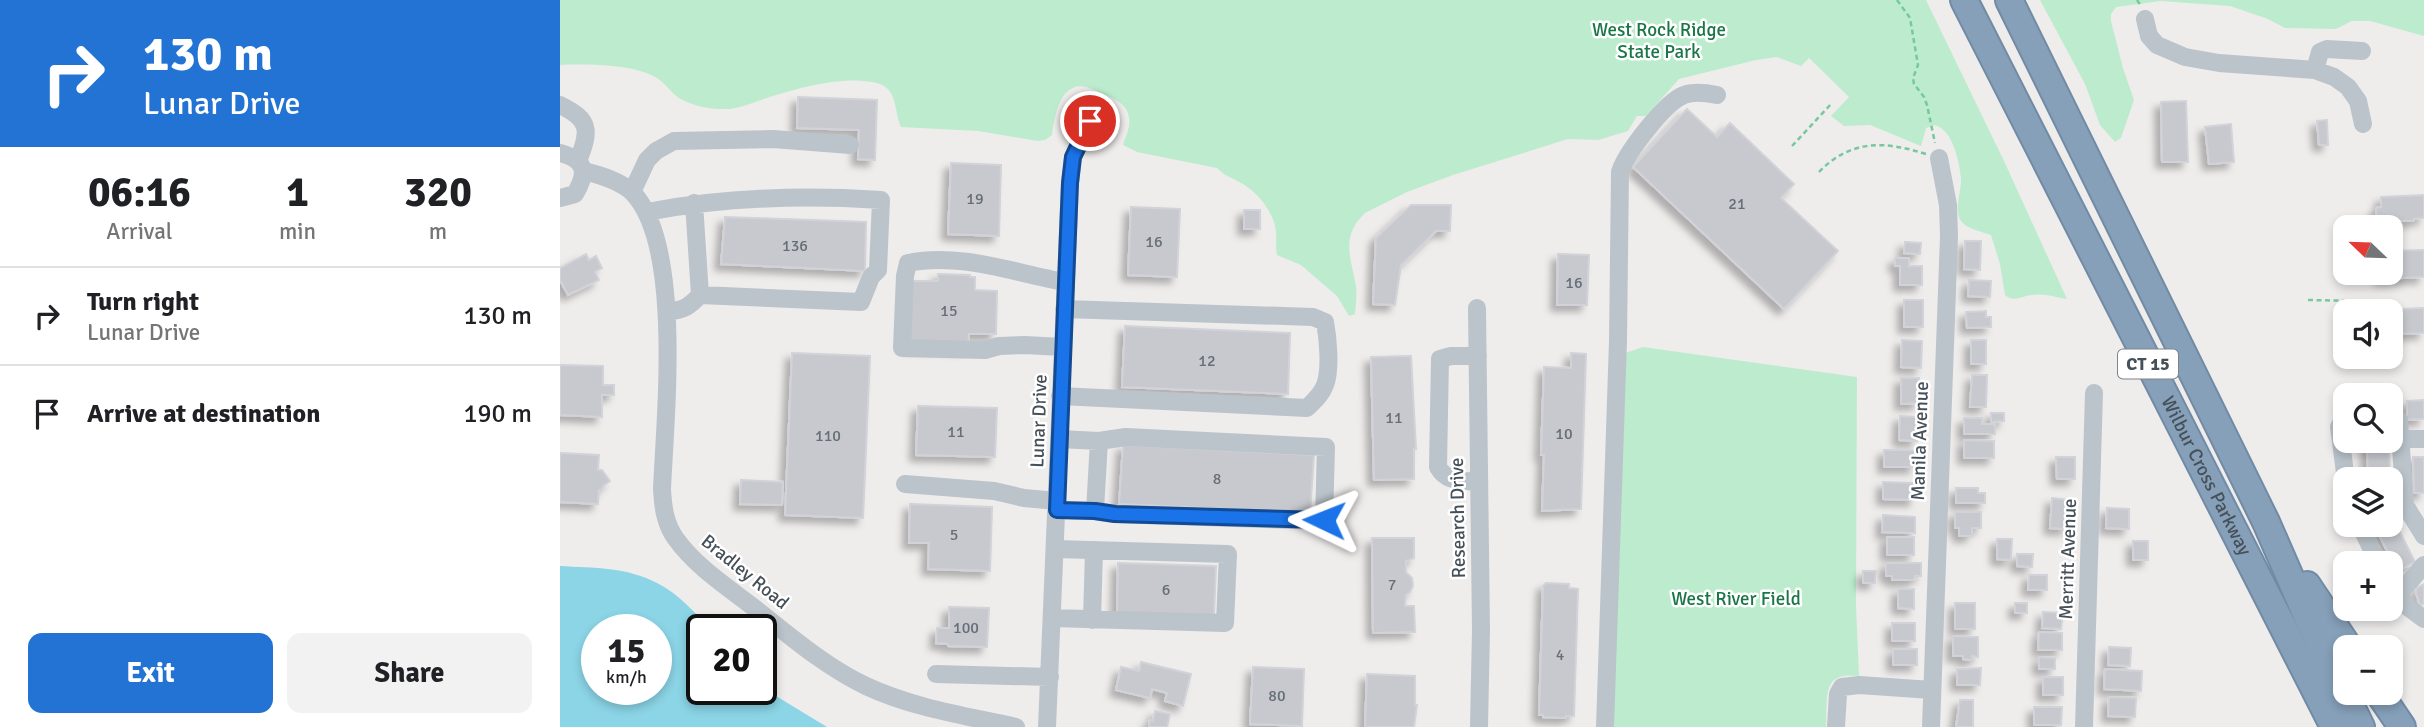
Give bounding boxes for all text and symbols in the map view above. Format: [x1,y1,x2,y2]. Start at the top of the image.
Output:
park label: West Rock Ridge State Park [1592,18,1726,64]
text: 130 m [143,24,273,84]
icon: right [28,28,119,119]
text: Lunar Drive [143,84,301,123]
pin [1060,91,1120,151]
icon: arrive [1071,102,1109,140]
text: 06:16 [88,167,191,218]
text: 1 [286,167,309,218]
text: 320 [404,167,472,218]
house number: 19 [966,189,984,209]
house number: 21 [1728,194,1746,214]
north arrow [2333,215,2403,285]
map controls [2333,215,2403,705]
text: Arrival [106,217,173,246]
text: min [279,217,316,246]
text: m [429,217,447,246]
house number: 16 [1145,232,1163,252]
house number: 136 [782,236,808,256]
house number: 16 [1565,273,1583,293]
text: Turn right [87,286,199,318]
icon: right [28,297,66,335]
button: sound [2333,299,2403,369]
text: 130 m [463,300,532,332]
house number: 15 [940,301,958,321]
text: Lunar Drive [87,318,200,347]
road number: CT 15 [2118,350,2178,378]
house number: 12 [1198,351,1216,371]
street label: Lunar Drive [1025,374,1053,468]
street label: Manila Avenue [1906,381,1934,501]
button: search [2333,383,2403,453]
street label: Wilbur Cross Parkway [2156,392,2257,560]
icon: arrive [28,395,66,433]
text: Arrive at destination [87,398,320,430]
text: 190 m [463,398,532,430]
house number: 11 [1385,408,1403,428]
house number: 11 [947,422,965,442]
house number: 10 [1555,424,1573,444]
house number: 110 [815,426,841,446]
street label: Research Drive [1445,457,1471,579]
button: layers [2333,467,2403,537]
house number: 8 [1213,469,1221,489]
position arrow [1287,483,1361,557]
street label: Merritt Avenue [2054,498,2082,620]
house number: 5 [950,525,958,545]
street label: Bradley Road [696,529,794,615]
button: + [2333,551,2403,621]
house number: 7 [1388,575,1396,595]
house number: 6 [1162,580,1170,600]
park label: West River Field [1671,587,1801,611]
speed limit sign: 20 [686,614,777,705]
house number: 100 [953,618,979,638]
text: 15 [608,629,645,672]
button: Exit [28,633,273,713]
button: Share [287,633,532,713]
button: − [2333,635,2403,705]
house number: 4 [1556,645,1565,665]
text: km/h [606,666,647,688]
house number: 80 [1268,686,1286,706]

